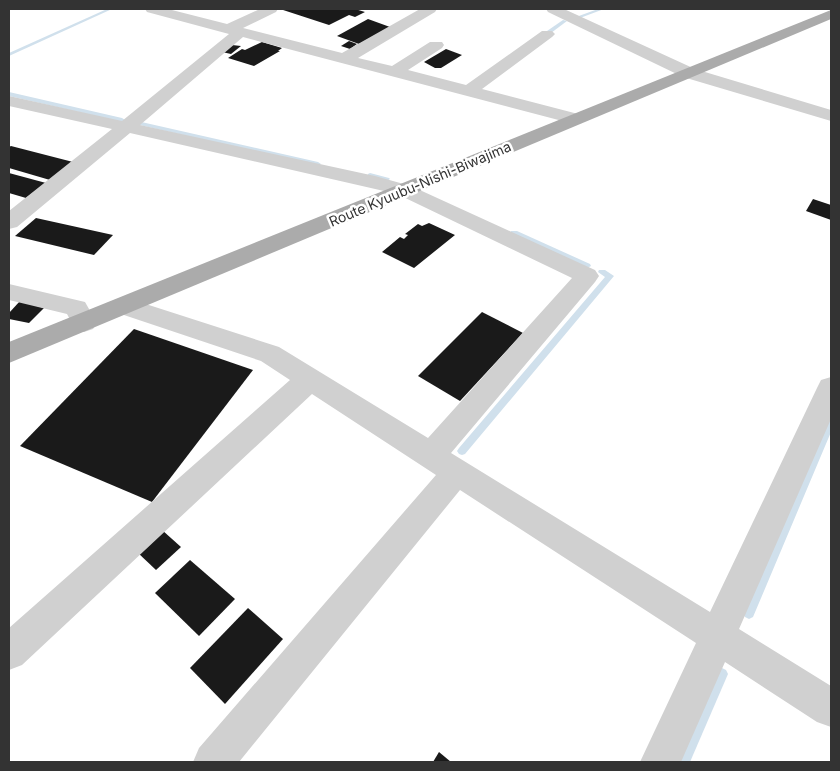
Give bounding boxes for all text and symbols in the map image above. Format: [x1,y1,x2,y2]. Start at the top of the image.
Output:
street label: Route Kyuubu-Nishi-Biwajima [326,137,513,230]

